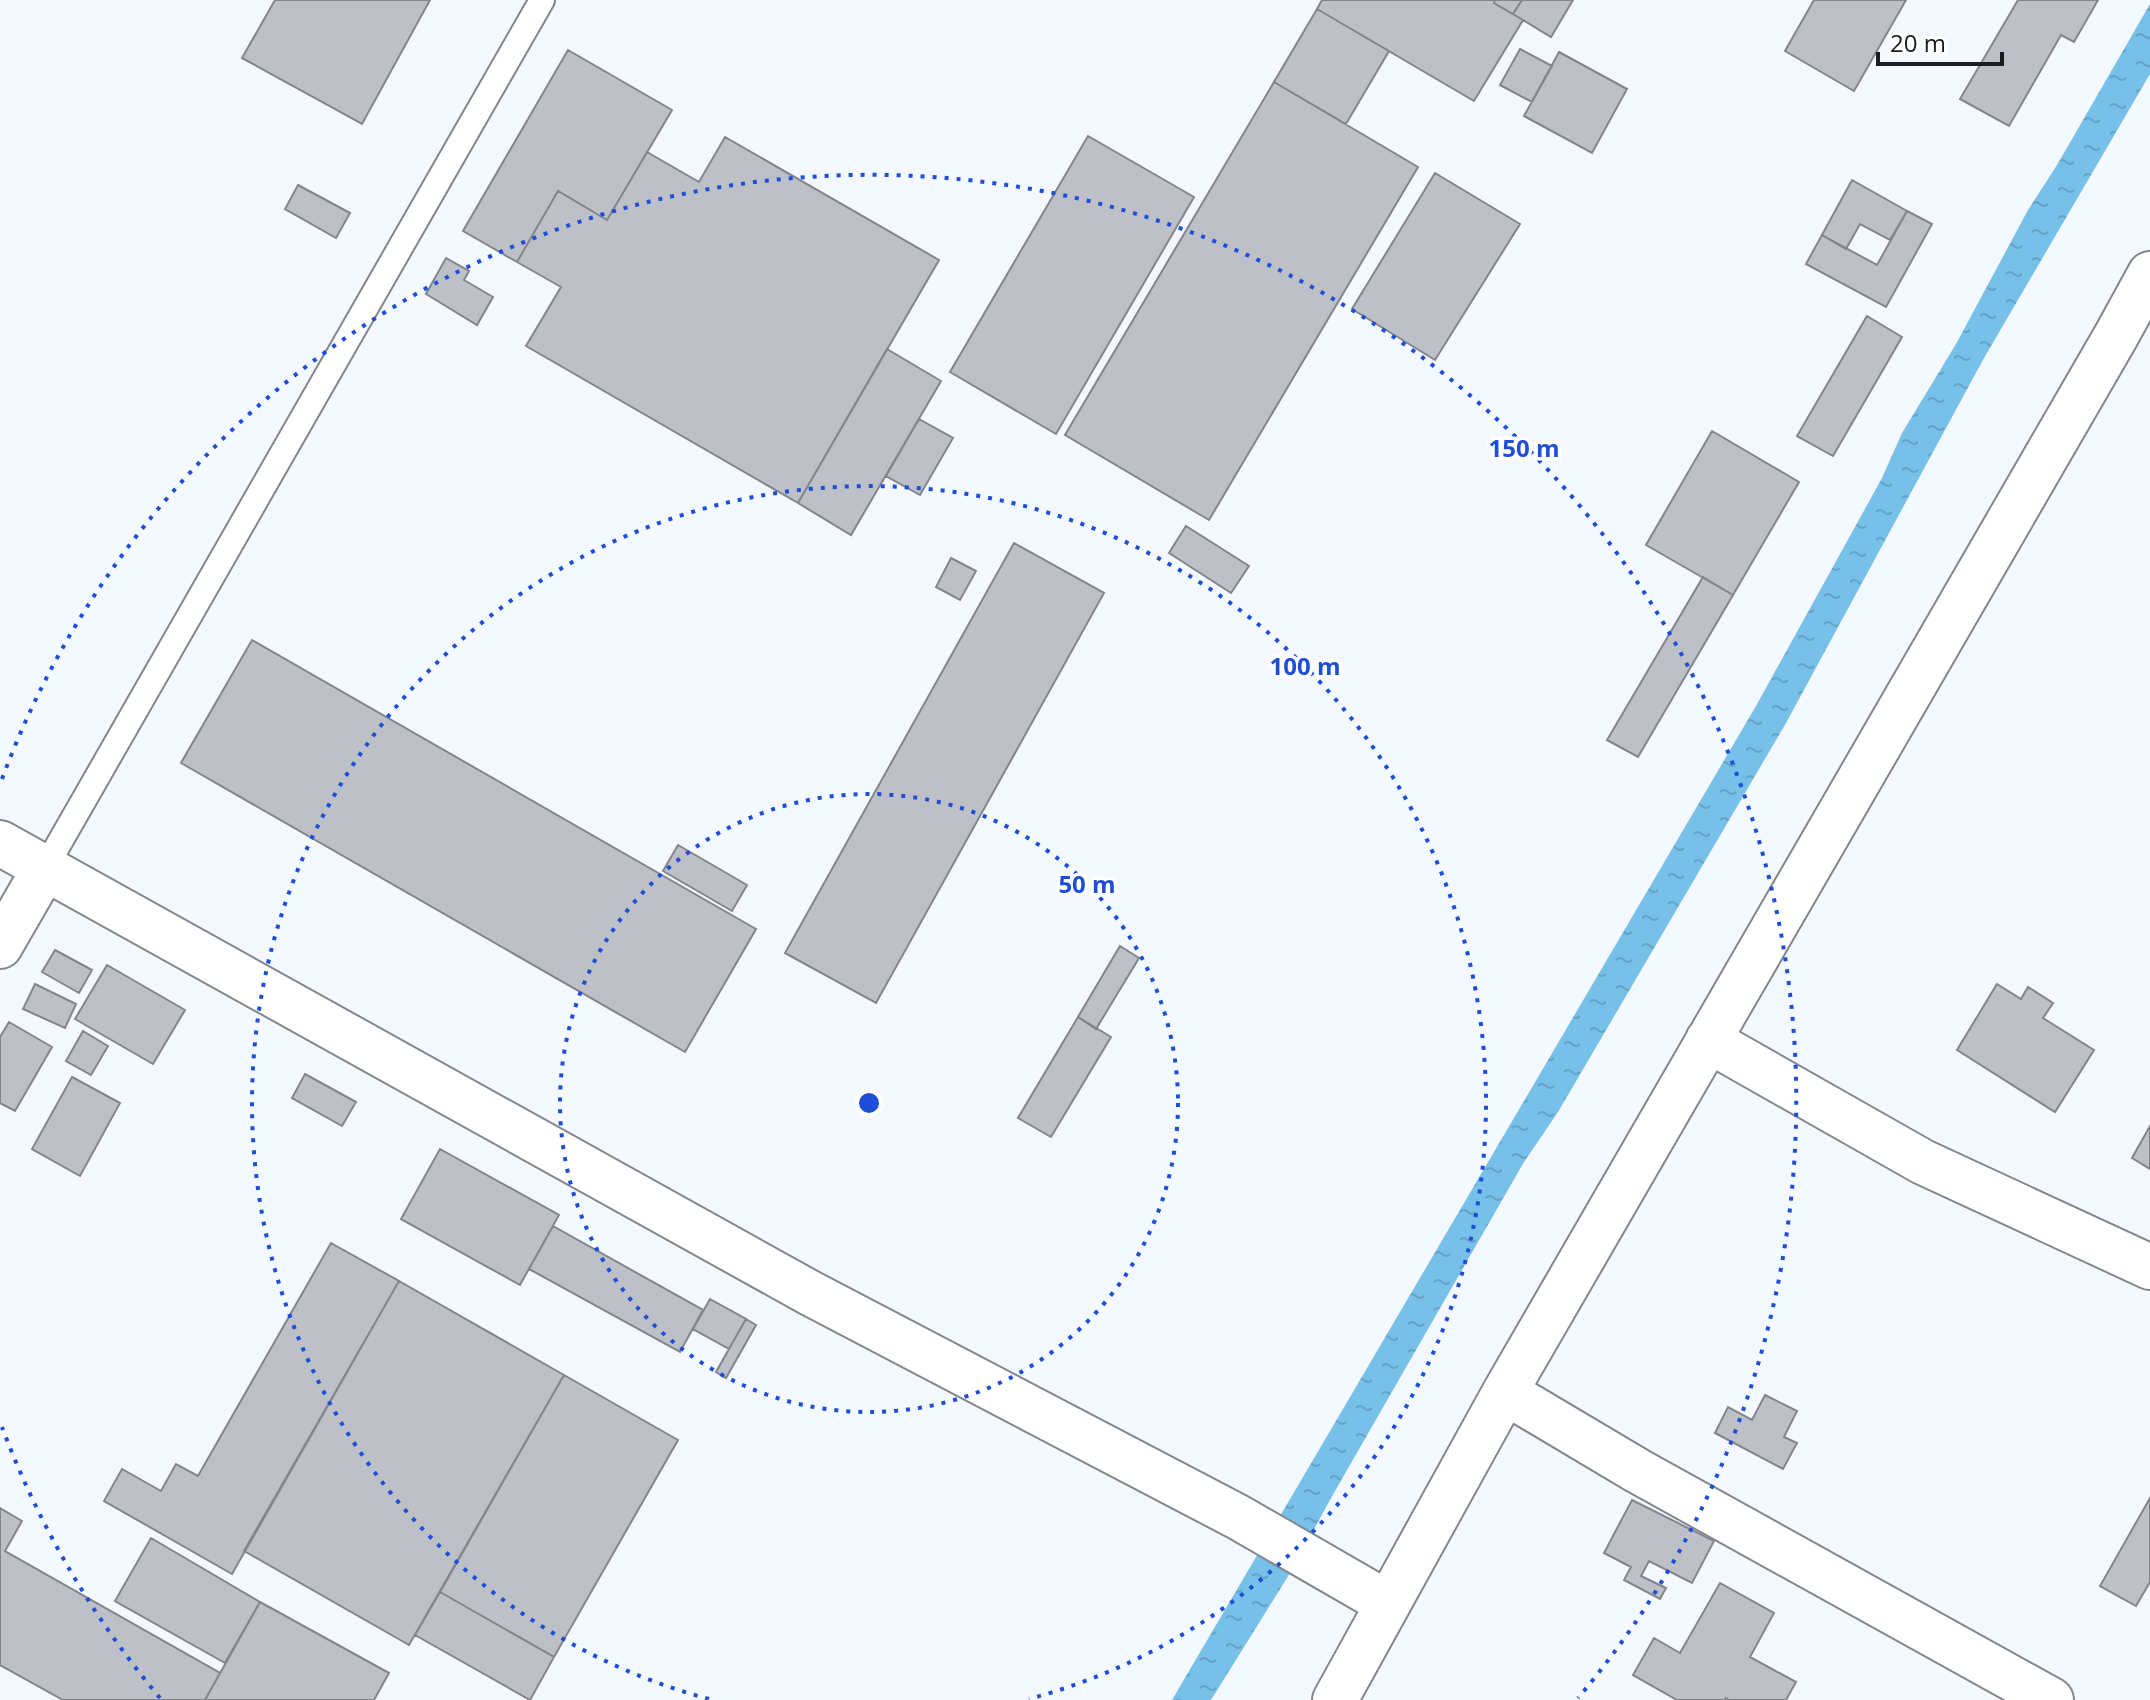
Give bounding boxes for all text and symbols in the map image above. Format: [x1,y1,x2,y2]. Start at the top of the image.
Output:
scale bar [1878,16,2002,66]
text: 20 m [1890,26,1946,59]
text: 150 m [1489,431,1559,464]
text: 100 m [1270,649,1340,682]
text: 50 m [1058,867,1116,900]
centre of rings [855,1089,883,1117]

